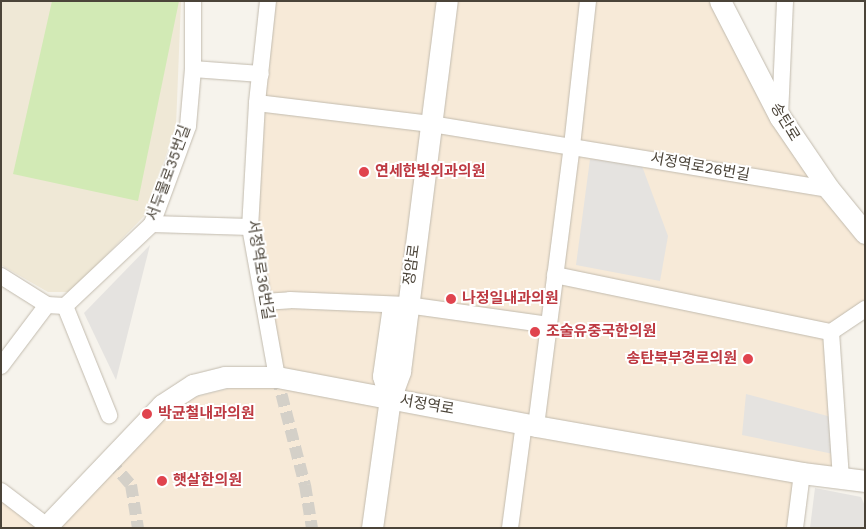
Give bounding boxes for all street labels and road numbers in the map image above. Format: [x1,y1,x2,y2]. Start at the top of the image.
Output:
street label: 송탄로 [767,100,803,144]
street label: 서두물로35번길 [143,123,195,223]
street label: 서정역로26번길 [649,149,751,185]
street label: 서정역로36번길 [243,219,277,321]
street label: 정암로 [400,243,424,287]
street label: 서정역로 [398,391,456,419]

